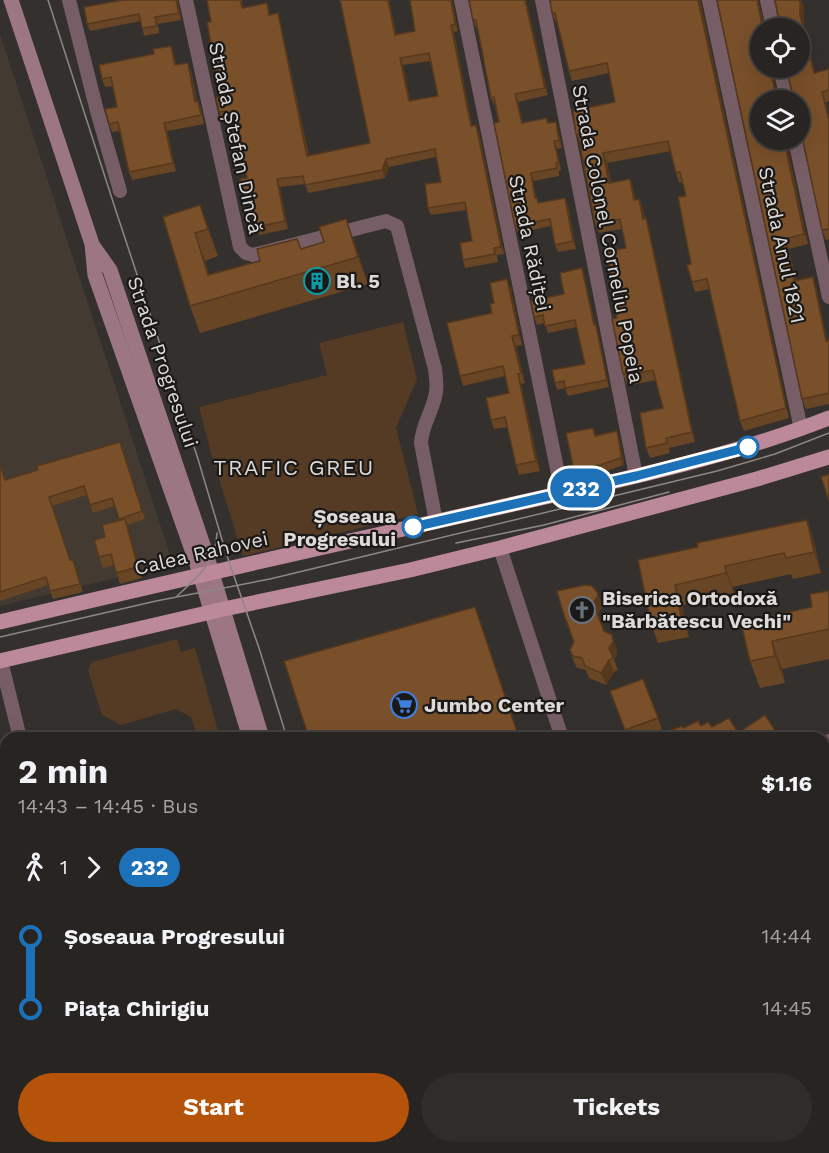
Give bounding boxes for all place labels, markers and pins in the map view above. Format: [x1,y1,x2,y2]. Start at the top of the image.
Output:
building icon: Bl. 5 [302,266,332,296]
place label: Bl. 5 [336,269,380,293]
unlabelled marker [737,436,759,458]
place label: Șoseaua Progresului [283,504,396,551]
marker: Șoseaua Progresului [402,516,424,538]
place label: Biserica Ortodoxă "Bărbătescu Vechi" [602,586,791,633]
church icon: Biserica Ortodoxă "Bărbătescu Vechi" [567,595,597,625]
supermarket icon: Jumbo Center [389,690,419,720]
place label: Jumbo Center [424,693,565,717]

